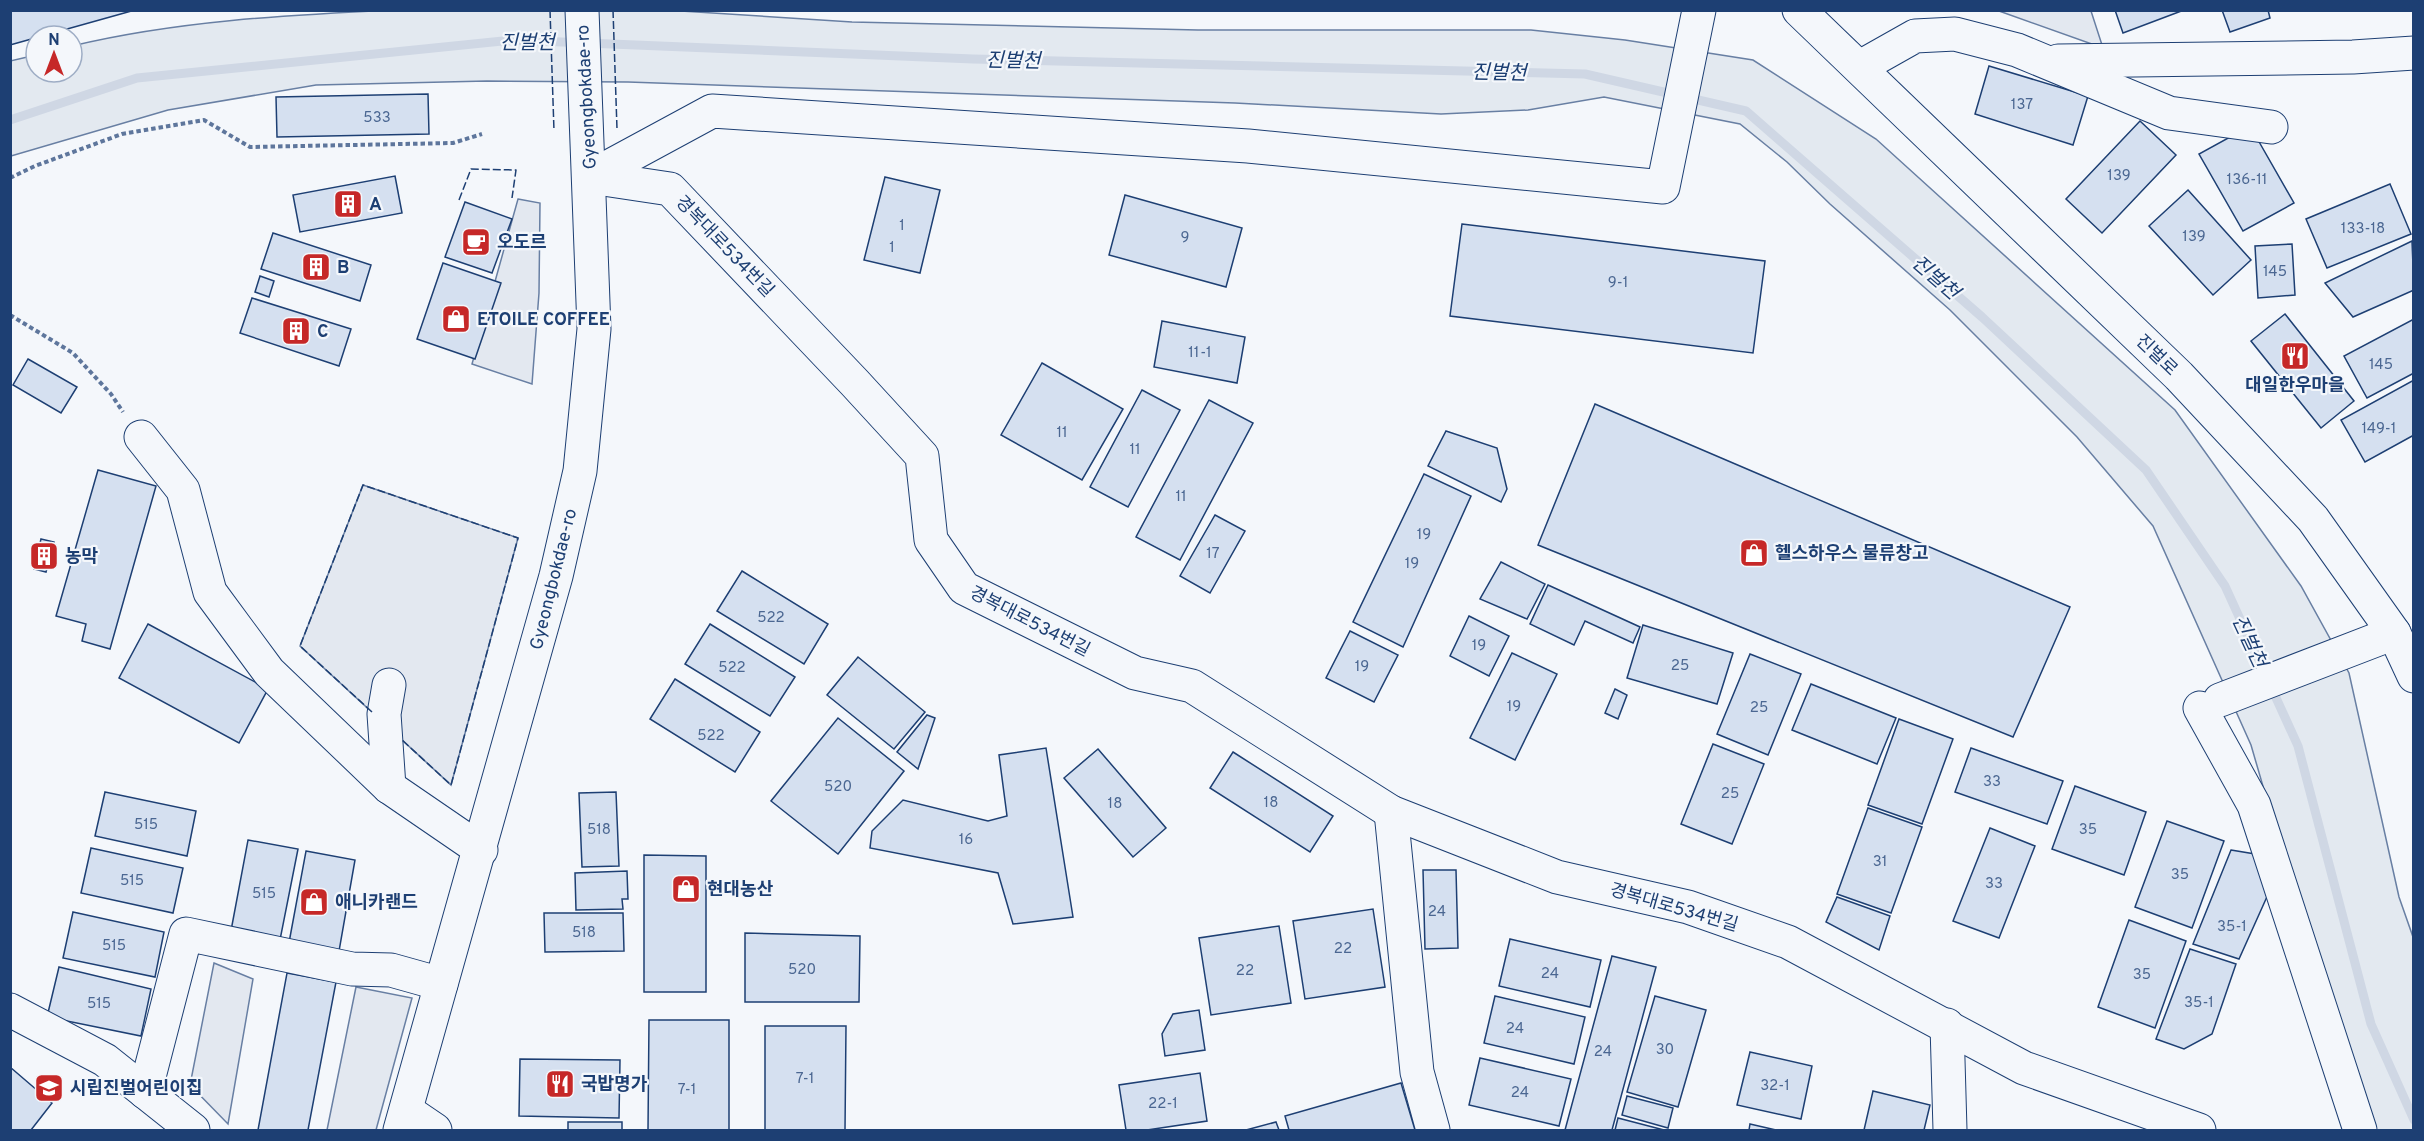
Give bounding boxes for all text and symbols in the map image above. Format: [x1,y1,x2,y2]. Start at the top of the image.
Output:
north arrow [24,24,84,84]
street label: Gyeongbokdae-ro [572,24,603,170]
text: N [48,31,60,51]
water label: 진벌천 [499,31,557,57]
water label: 진벌천 [985,49,1043,76]
water label: 진벌천 [1471,61,1529,88]
house number: 137 [2011,96,2033,115]
house number: 533 [363,109,391,128]
house number: 139 [2107,167,2131,186]
house number: 136-11 [2227,171,2267,190]
building icon: A [332,188,364,220]
street label: 경복대로534번길 [670,191,778,303]
place label: A [369,194,382,217]
house number: 1 [899,217,905,236]
house number: 133-18 [2341,220,2385,239]
cafe icon: 오도르 [460,226,492,258]
house number: 139 [2182,228,2206,247]
house number: 9 [1181,229,1189,248]
place label: 오도르 [497,232,547,255]
house number: 1 [889,239,895,258]
building icon: B [300,251,332,283]
water label: 진벌천 [1905,251,1966,308]
place label: B [337,257,349,280]
house number: 145 [2263,263,2287,282]
house number: 9-1 [1608,274,1628,293]
shop icon: ETOILE COFFEE [440,303,472,335]
place label: ETOILE COFFEE [477,309,610,332]
building icon: C [280,315,312,347]
place label: C [317,321,329,344]
street label: 진벌로 [2130,331,2182,382]
restaurant icon: 대일한우마을 [2279,340,2311,372]
house number: 11-1 [1188,344,1212,363]
house number: 145 [2369,356,2393,375]
place label: 대일한우마을 [2245,375,2345,398]
house number: 149-1 [2362,420,2396,439]
house number: 11 [1056,424,1068,443]
house number: 11 [1129,441,1141,460]
house number: 11 [1175,488,1187,507]
street label: Gyeongbokdae-ro [526,506,583,652]
house number: 19 [1417,526,1431,545]
shop icon: 헬스하우스 물류창고 [1738,537,1770,569]
building icon: 농막 [28,540,60,572]
place label: 헬스하우스 물류창고 [1775,543,1929,566]
house number: 17 [1206,545,1220,564]
place label: 농막 [65,546,99,569]
house number: 19 [1405,555,1419,574]
street label: 경복대로534번길 [965,582,1094,663]
house number: 522 [757,609,785,628]
water label: 진벌천 [2225,611,2273,675]
house number: 19 [1472,637,1486,656]
house number: 25 [1671,657,1689,676]
house number: 19 [1355,658,1369,677]
house number: 522 [718,659,746,678]
house number: 19 [1507,698,1521,717]
house number: 25 [1750,699,1768,718]
house number: 522 [697,727,725,746]
house number: 33 [1983,773,2001,792]
house number: 520 [824,778,852,797]
house number: 25 [1721,785,1739,804]
house number: 18 [1264,794,1278,813]
house number: 18 [1108,795,1122,814]
house number: 515 [134,816,158,835]
house number: 518 [587,821,611,840]
house number: 35 [2079,821,2097,840]
house number: 16 [959,831,973,850]
house number: 31 [1873,853,1887,872]
house number: 35 [2171,866,2189,885]
house number: 515 [120,872,144,891]
shop icon: 현대농산 [670,873,702,905]
house number: 33 [1985,875,2003,894]
place label: 현대농산 [707,879,774,902]
street label: 경복대로534번길 [1607,879,1740,938]
house number: 515 [252,885,276,904]
shop icon: 애니카랜드 [298,886,330,918]
place label: 애니카랜드 [335,892,418,915]
house number: 24 [1428,903,1446,922]
house number: 35-1 [2217,918,2247,937]
house number: 518 [572,924,596,943]
house number: 515 [102,937,126,956]
house number: 22 [1334,940,1352,959]
house number: 520 [788,961,816,980]
house number: 22 [1236,962,1254,981]
house number: 24 [1541,965,1559,984]
house number: 35 [2133,966,2151,985]
house number: 35-1 [2184,994,2214,1013]
house number: 515 [87,995,111,1014]
house number: 24 [1506,1020,1524,1039]
house number: 30 [1656,1041,1674,1060]
house number: 24 [1594,1043,1612,1062]
restaurant icon: 국밥명가 [544,1068,576,1100]
house number: 7-1 [796,1070,814,1089]
school or university icon: 시립진벌어린이집 [33,1072,65,1104]
place label: 국밥명가 [581,1074,648,1097]
house number: 32-1 [1760,1077,1790,1096]
place label: 시립진벌어린이집 [70,1078,202,1101]
house number: 7-1 [678,1081,696,1100]
house number: 24 [1511,1084,1529,1103]
house number: 22-1 [1148,1095,1178,1114]

